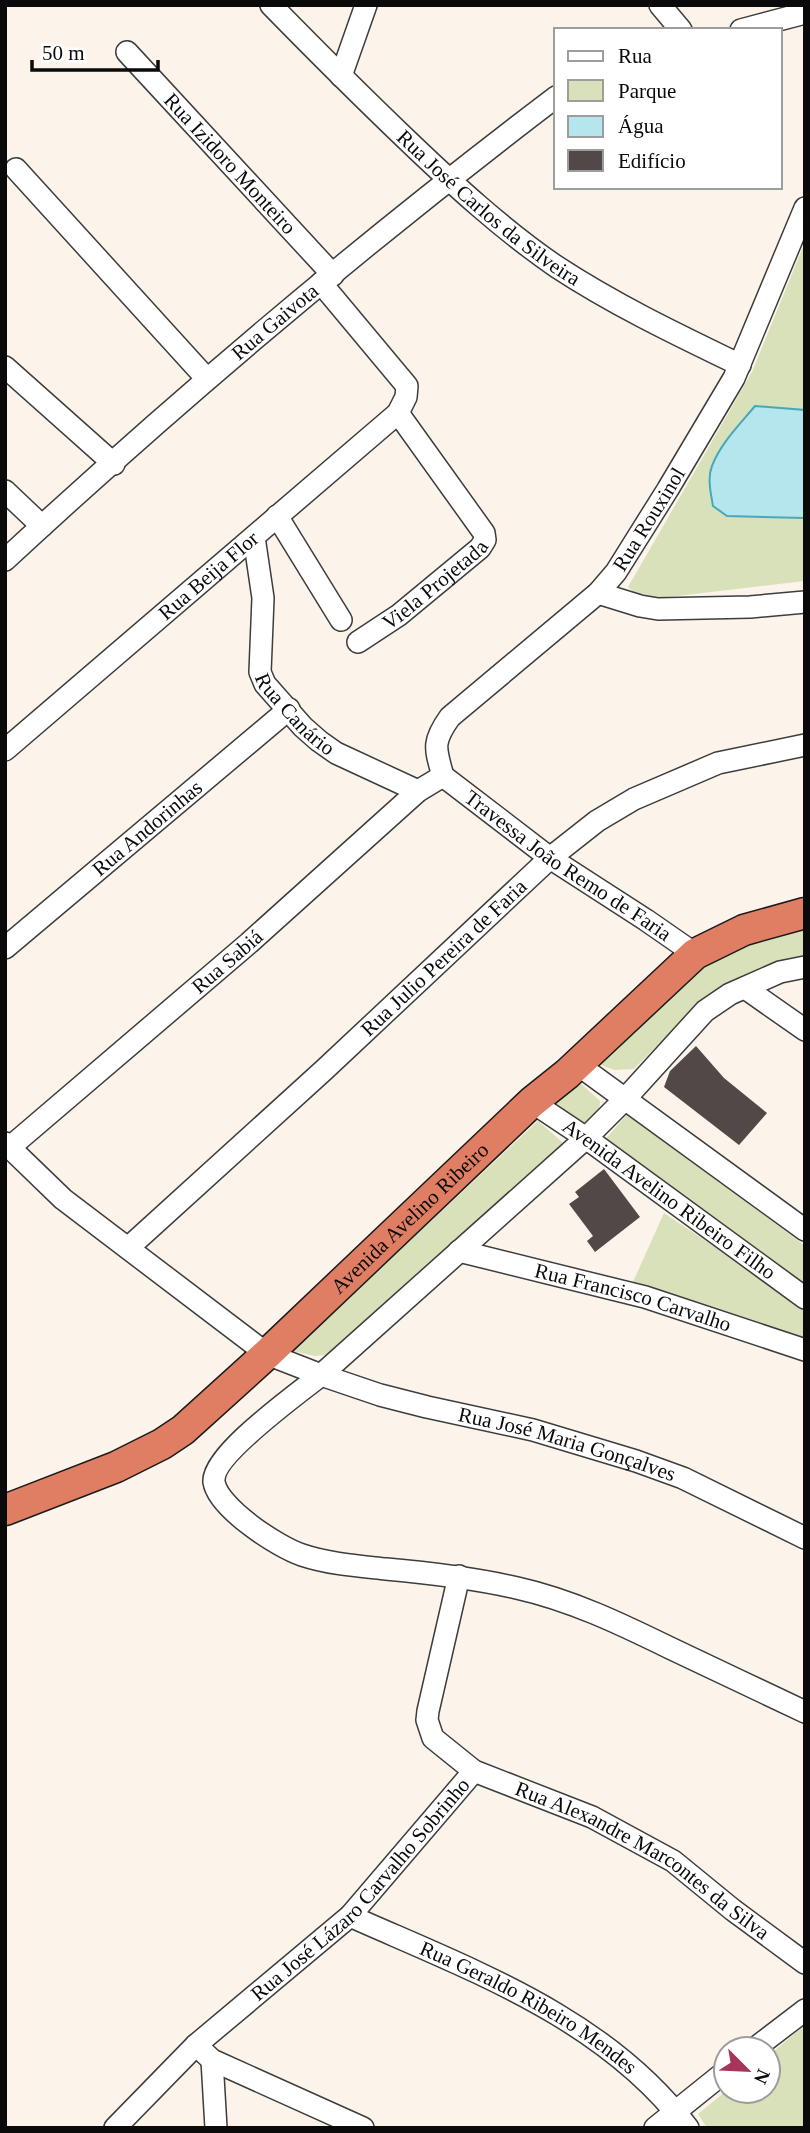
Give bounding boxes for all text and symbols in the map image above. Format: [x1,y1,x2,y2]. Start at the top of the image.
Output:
scale bar [32,28,158,72]
legend [554,28,782,189]
text: 50 m [42,41,85,65]
text: Rua [618,44,653,68]
text: Parque [618,79,676,103]
street label: Rua Izidoro Monteiro [159,88,301,239]
text: Água [618,114,664,138]
street label: Rua José Carlos da Silveira [392,125,585,291]
text: Edifício [618,149,686,173]
street label: Rua Gaivota [227,278,324,365]
street label: Rua Rouxinol [608,463,690,575]
street label: Rua Beija Flor [154,526,263,625]
street label: Viela Projetada [378,536,494,635]
street label: Rua Canário [250,670,339,760]
street label: Rua Andorinhas [88,775,207,881]
street label: Travessa João Remo de Faria [460,785,677,946]
street label: Rua Julio Pereira de Faria [356,874,532,1041]
street label: Rua Sabiá [187,924,268,999]
street label: Avenida Avelino Ribeiro Filho [558,1114,780,1285]
street label: Avenida Avelino Ribeiro [326,1138,493,1299]
street label: Rua Francisco Carvalho [532,1258,734,1337]
street label: Rua José Maria Gonçalves [456,1402,679,1486]
street label: Rua José Lázaro Carvalho Sobrinho [246,1773,475,2006]
street label: Rua Alexandre Marcontes da Silva [512,1776,774,1945]
street label: Rua Geraldo Ribeiro Mendes [416,1936,642,2079]
north arrow [712,2035,782,2105]
text: N [750,2066,774,2087]

